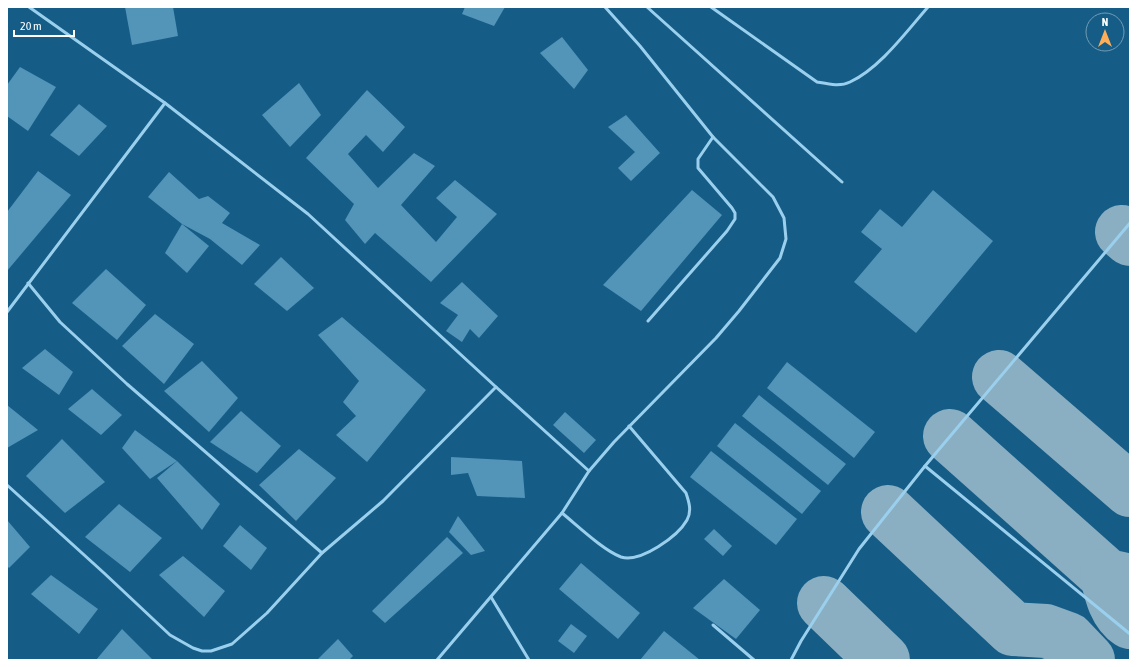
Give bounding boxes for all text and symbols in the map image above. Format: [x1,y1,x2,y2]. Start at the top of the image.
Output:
scale bar [14,12,74,38]
north arrow [1085,12,1125,52]
text: N [1102,16,1108,28]
text: 20 m [20,19,42,33]

